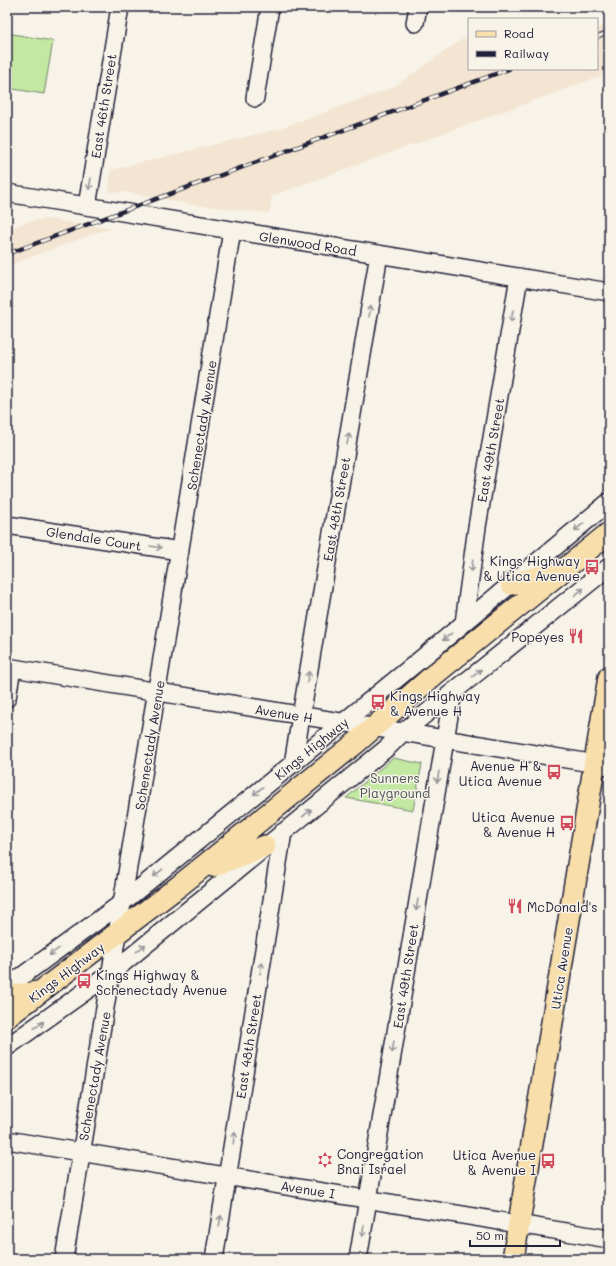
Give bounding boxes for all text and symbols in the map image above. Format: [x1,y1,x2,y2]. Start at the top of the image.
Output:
legend [468,18,598,70]
text: Road [504,25,534,41]
text: Railway [504,45,549,61]
street label: East 46th Street [86,52,120,160]
one-way arrow [86,177,94,190]
street label: Glenwood Road [258,227,358,259]
one-way arrow [366,304,374,317]
one-way arrow [508,309,516,322]
street label: Schenectady Avenue [182,359,220,491]
street label: East 49th Street [472,396,508,504]
one-way arrow [344,433,352,446]
street label: East 48th Street [318,455,354,563]
street label: Glendale Court [45,522,143,554]
one-way arrow [574,523,584,532]
one-way arrow [149,543,162,551]
place label: Kings Highway & Utica Avenue [483,552,580,584]
bus stop icon: Kings Highway & Utica Avenue [583,558,601,576]
one-way arrow [468,559,476,572]
one-way arrow [573,587,584,596]
restaurant icon: Popeyes [567,627,585,645]
place label: Popeyes [511,628,564,645]
one-way arrow [442,633,452,642]
one-way arrow [472,668,483,677]
one-way arrow [304,671,312,684]
street label: Schenectady Avenue [130,679,168,811]
place label: Kings Highway & Avenue H [390,687,480,719]
bus stop icon: Kings Highway & Avenue H [369,693,387,711]
street label: Avenue H [254,700,314,726]
street label: Kings Highway [271,713,352,783]
place label: Avenue H & Utica Avenue [459,757,542,789]
bus stop icon: Avenue H & Utica Avenue [545,763,563,781]
park label: Sunners Playground [360,769,430,801]
one-way arrow [434,770,442,783]
one-way arrow [253,786,263,795]
one-way arrow [301,808,312,817]
place label: Utica Avenue & Avenue H [472,808,555,840]
bus stop icon: Utica Avenue & Avenue H [558,814,576,832]
one-way arrow [152,869,163,878]
restaurant icon: McDonald's [506,897,524,915]
place label: McDonald's [527,898,598,915]
one-way arrow [413,899,421,912]
street label: East 49th Street [388,922,422,1030]
street label: Utica Avenue [546,926,576,1010]
street label: Kings Highway [25,938,107,1006]
one-way arrow [136,943,147,952]
one-way arrow [49,948,60,956]
one-way arrow [257,962,265,975]
place label: Kings Highway & Schenectady Avenue [96,966,227,998]
bus stop icon: Kings Highway & Schenectady Avenue [75,972,93,990]
street label: East 48th Street [231,992,265,1100]
street label: Schenectady Avenue [74,1010,114,1142]
one-way arrow [33,1021,44,1029]
one-way arrow [389,1041,397,1054]
one-way arrow [230,1131,238,1144]
place label: Congregation Bnai Israel [337,1145,424,1177]
place label: Utica Avenue & Avenue I [453,1146,536,1178]
synagogue icon: Congregation Bnai Israel [316,1151,334,1169]
bus stop icon: Utica Avenue & Avenue I [539,1152,557,1170]
street label: Avenue I [280,1176,337,1202]
one-way arrow [216,1214,224,1227]
scale bar [470,1222,560,1248]
one-way arrow [358,1224,366,1237]
text: 50 m [476,1227,504,1243]

